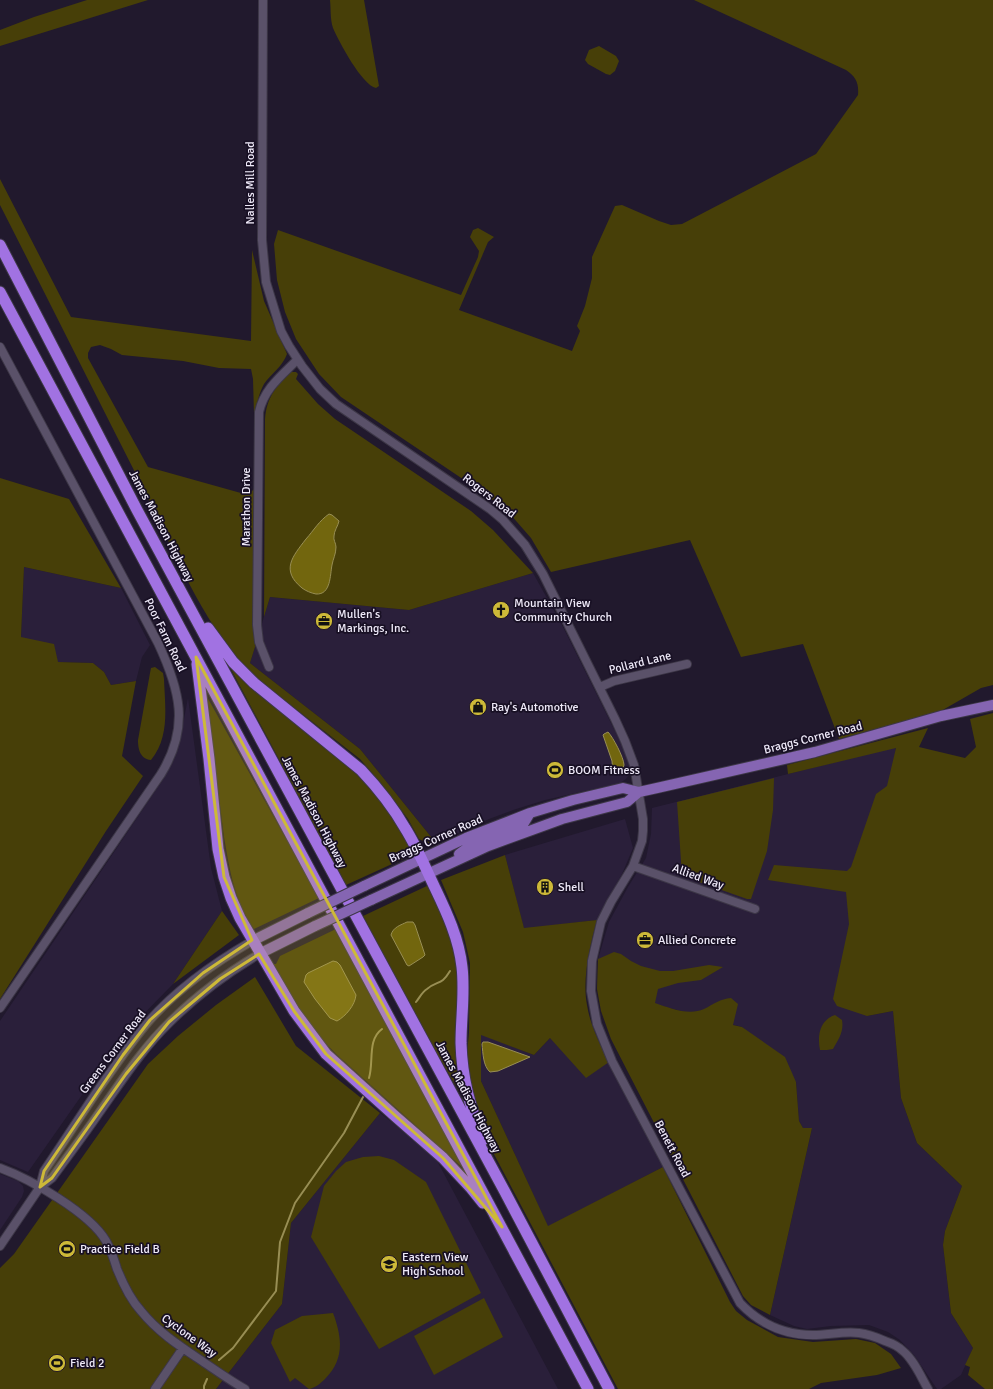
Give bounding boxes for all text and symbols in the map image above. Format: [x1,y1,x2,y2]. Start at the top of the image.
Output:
street label: Nalles Mill Road [243,141,258,225]
street label: James Madison Highway [125,467,197,585]
street label: Marathon Drive [239,467,254,547]
street label: Rogers Road [459,471,519,521]
street label: Poor Farm Road [141,596,189,674]
place label: Mountain View Community Church [514,596,612,625]
church icon: Mountain View Community Church [491,600,511,620]
place label: Mullen's Markings, Inc. [337,607,409,636]
office icon: Mullen's Markings, Inc. [314,611,334,631]
street label: Pollard Lane [607,648,673,678]
shop icon: Ray's Automotive [468,697,488,717]
place label: Ray's Automotive [491,700,579,715]
street label: Braggs Corner Road [762,718,864,758]
street label: James Madison Highway [278,753,350,871]
sports icon: BOOM Fitness [545,760,565,780]
place label: BOOM Fitness [568,763,640,778]
street label: Braggs Corner Road [387,812,485,866]
street label: Allied Way [670,861,726,893]
building icon: Shell [535,877,555,897]
place label: Shell [558,880,585,895]
office icon: Allied Concrete [635,930,655,950]
place label: Allied Concrete [658,933,736,948]
street label: Greens Corner Road [76,1007,150,1097]
street label: James Madison Highway [432,1038,504,1156]
street label: Benett Road [651,1118,693,1180]
sports icon: Practice Field B [57,1239,77,1259]
place label: Practice Field B [80,1242,160,1257]
place label: Eastern View High School [402,1250,469,1279]
school or university icon: Eastern View High School [379,1254,399,1274]
street label: Cyclone Way [158,1311,220,1361]
sports icon: Field 2 [47,1353,67,1373]
place label: Field 2 [70,1356,104,1371]

